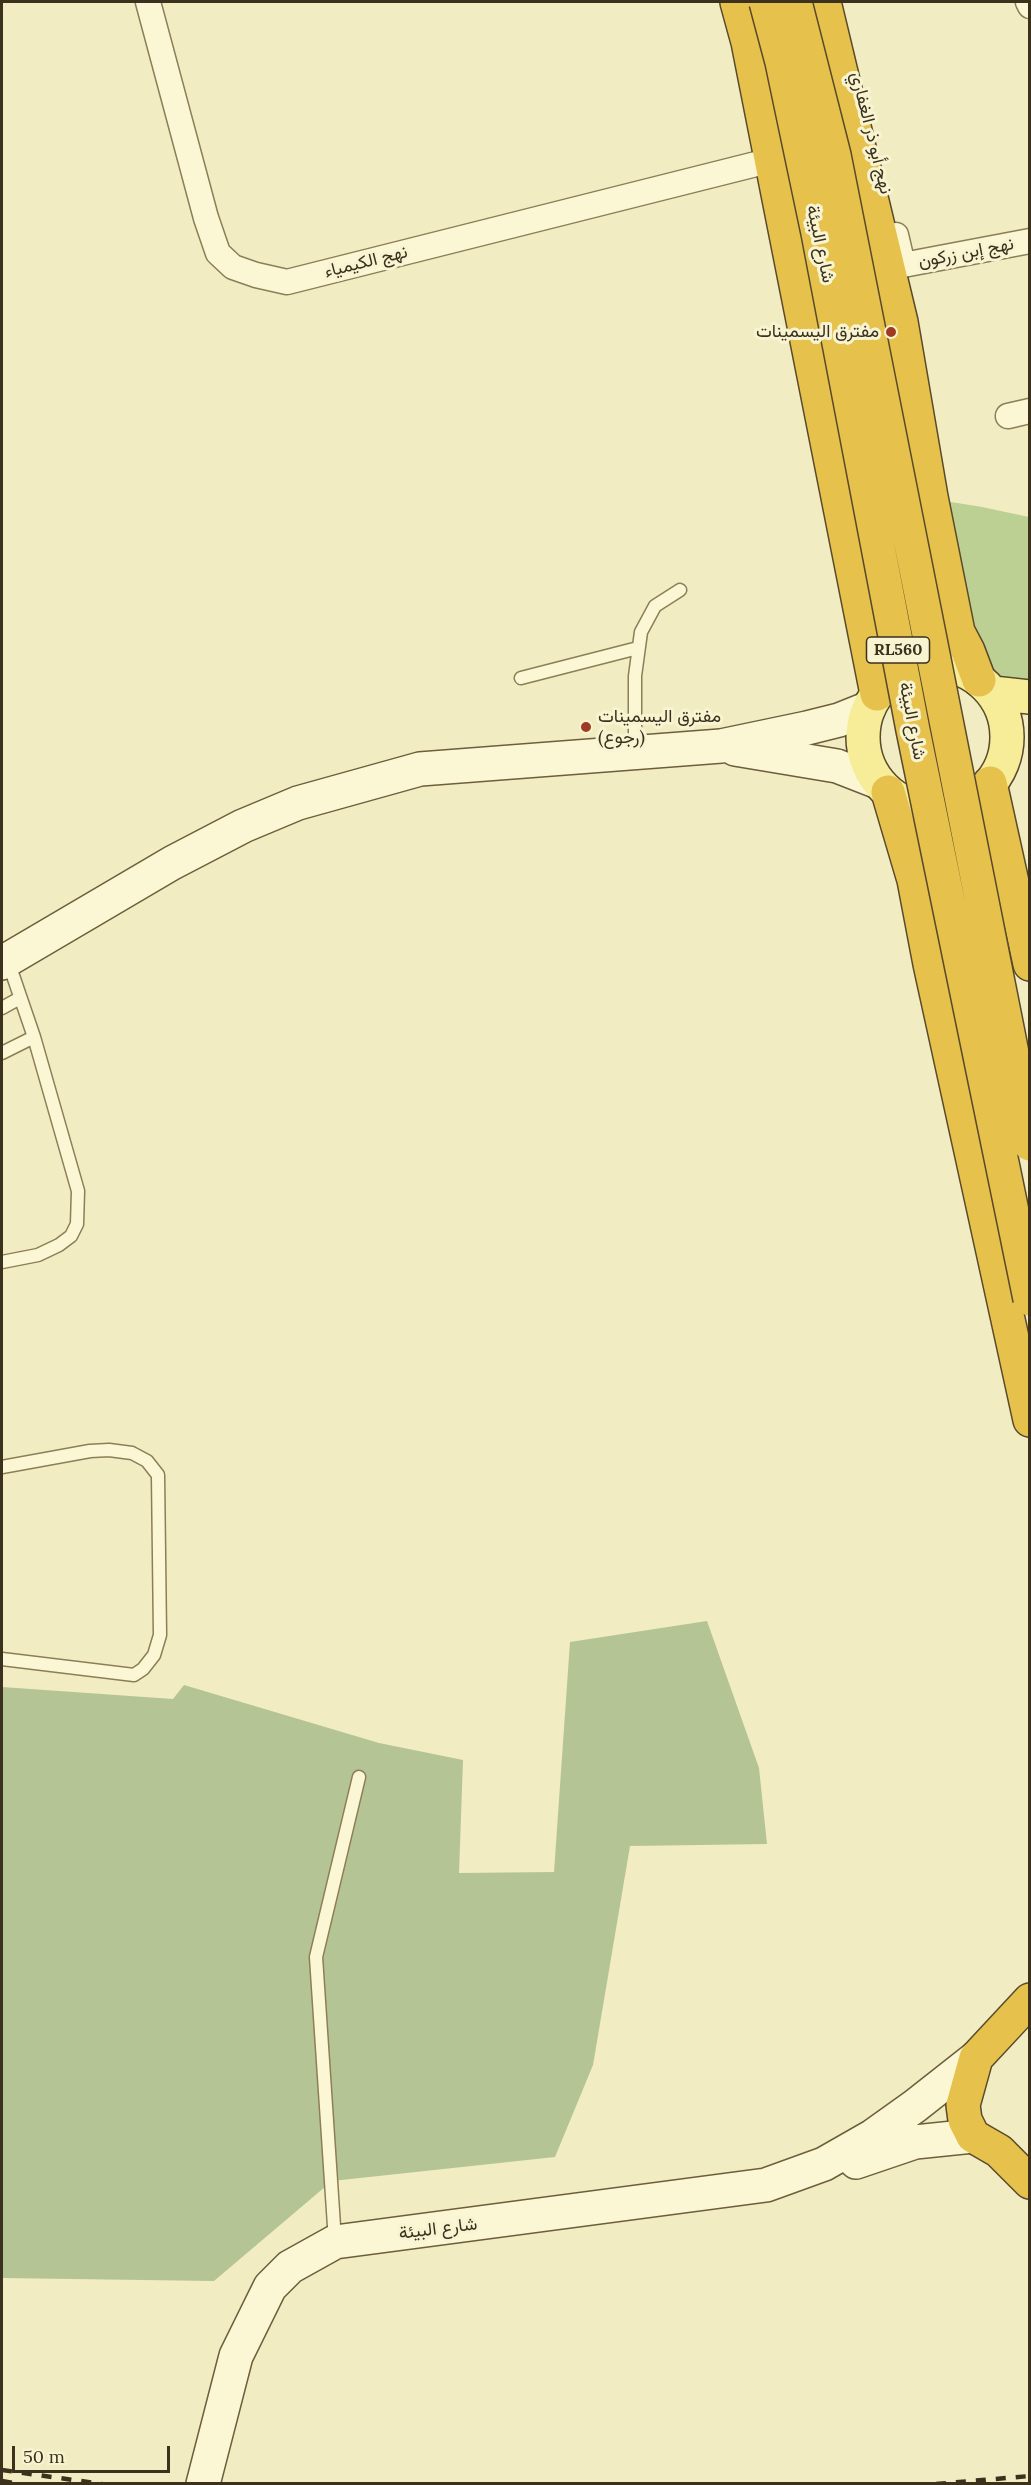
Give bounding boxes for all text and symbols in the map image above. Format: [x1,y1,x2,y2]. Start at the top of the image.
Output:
street label: نهج أبو ذر الغفاري [845,70,897,196]
street label: شارع البيئة [801,203,839,285]
street label: نهج إبن زركون [916,233,1016,273]
street label: نهج الكيمياء [322,241,410,283]
place label: مفترق اليسمينات [756,321,879,343]
marker: مفترق اليسمينات [884,325,898,339]
road number: RL560 [866,637,930,663]
street label: شارع البيئة [894,680,930,762]
place label: مفترق اليسمينات (رجوع) [598,706,721,748]
marker: مفترق اليسمينات (رجوع) [579,720,593,734]
street label: شارع البيئة [398,2213,478,2245]
scale bar [15,2434,172,2472]
text: 50 m [23,2445,65,2468]

